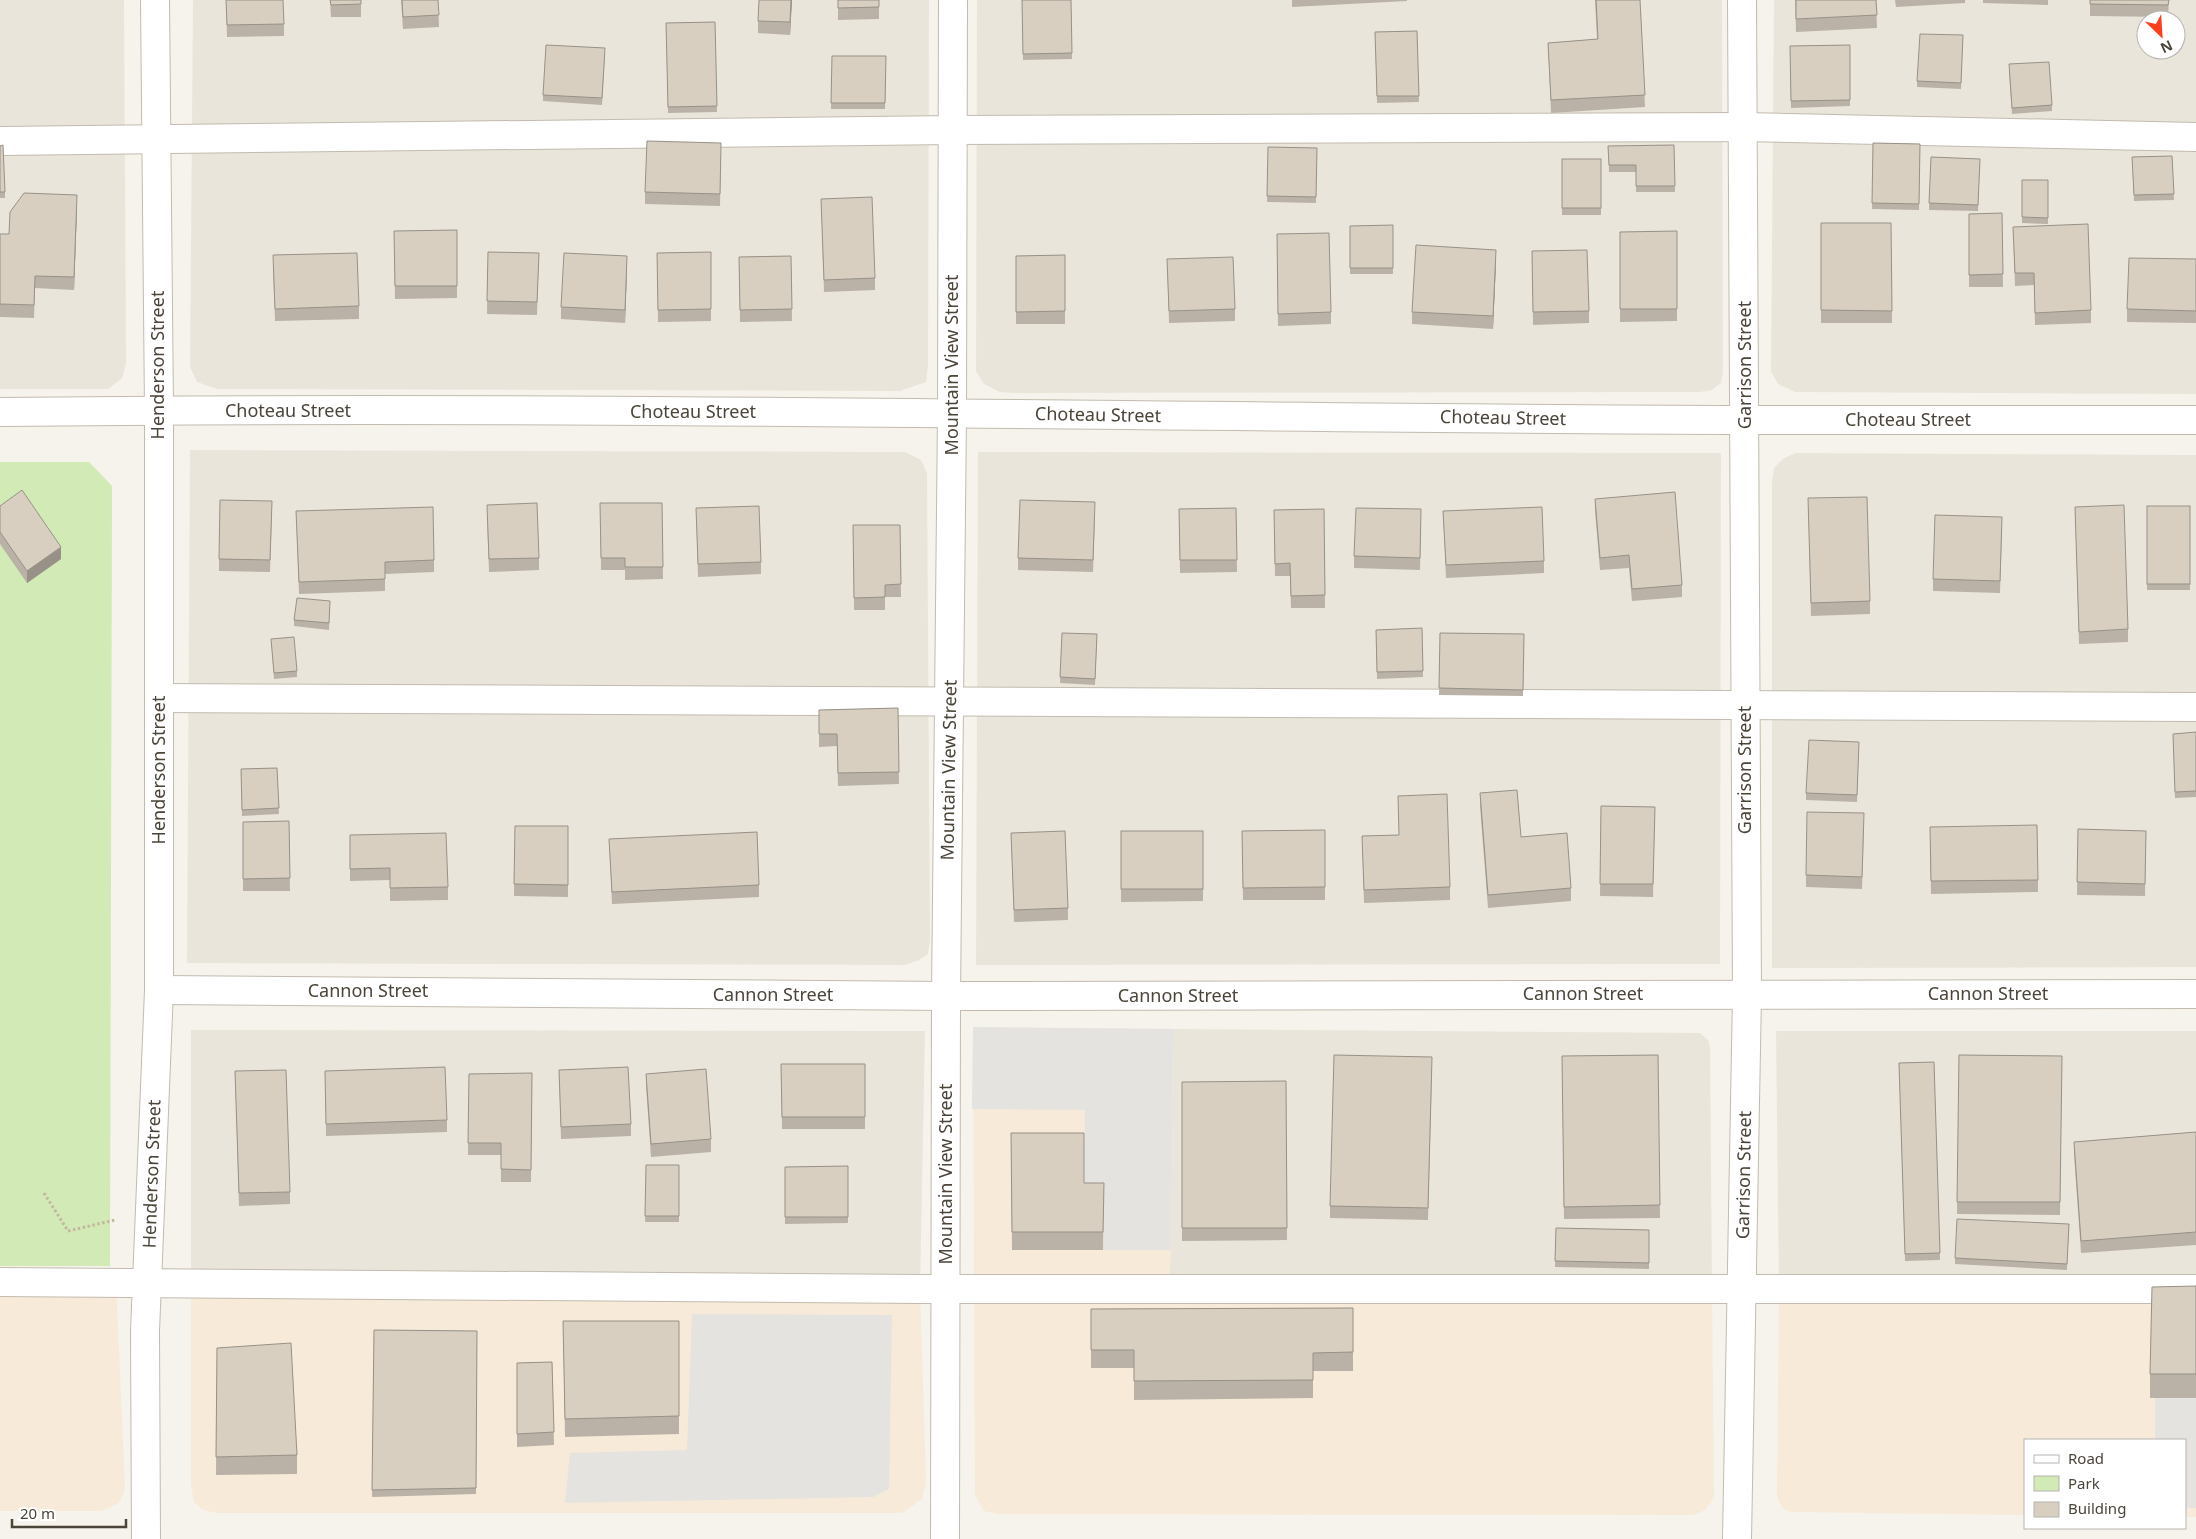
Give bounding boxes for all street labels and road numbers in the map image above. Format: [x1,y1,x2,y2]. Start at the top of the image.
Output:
street label: Mountain View Street [939,274,963,455]
street label: Henderson Street [145,290,169,439]
street label: Garrison Street [1732,300,1756,429]
street label: Choteau Street [225,398,352,422]
street label: Choteau Street [630,399,757,423]
street label: Choteau Street [1035,401,1162,427]
street label: Choteau Street [1440,404,1567,430]
street label: Choteau Street [1845,407,1972,431]
street label: Mountain View Street [934,679,962,861]
street label: Henderson Street [146,695,170,844]
street label: Garrison Street [1732,705,1756,834]
street label: Cannon Street [308,978,429,1002]
street label: Cannon Street [1523,981,1644,1005]
street label: Cannon Street [1928,981,2049,1005]
street label: Cannon Street [713,982,834,1006]
street label: Cannon Street [1118,983,1239,1007]
street label: Mountain View Street [933,1083,957,1264]
street label: Henderson Street [136,1099,166,1249]
street label: Garrison Street [1730,1110,1756,1239]

